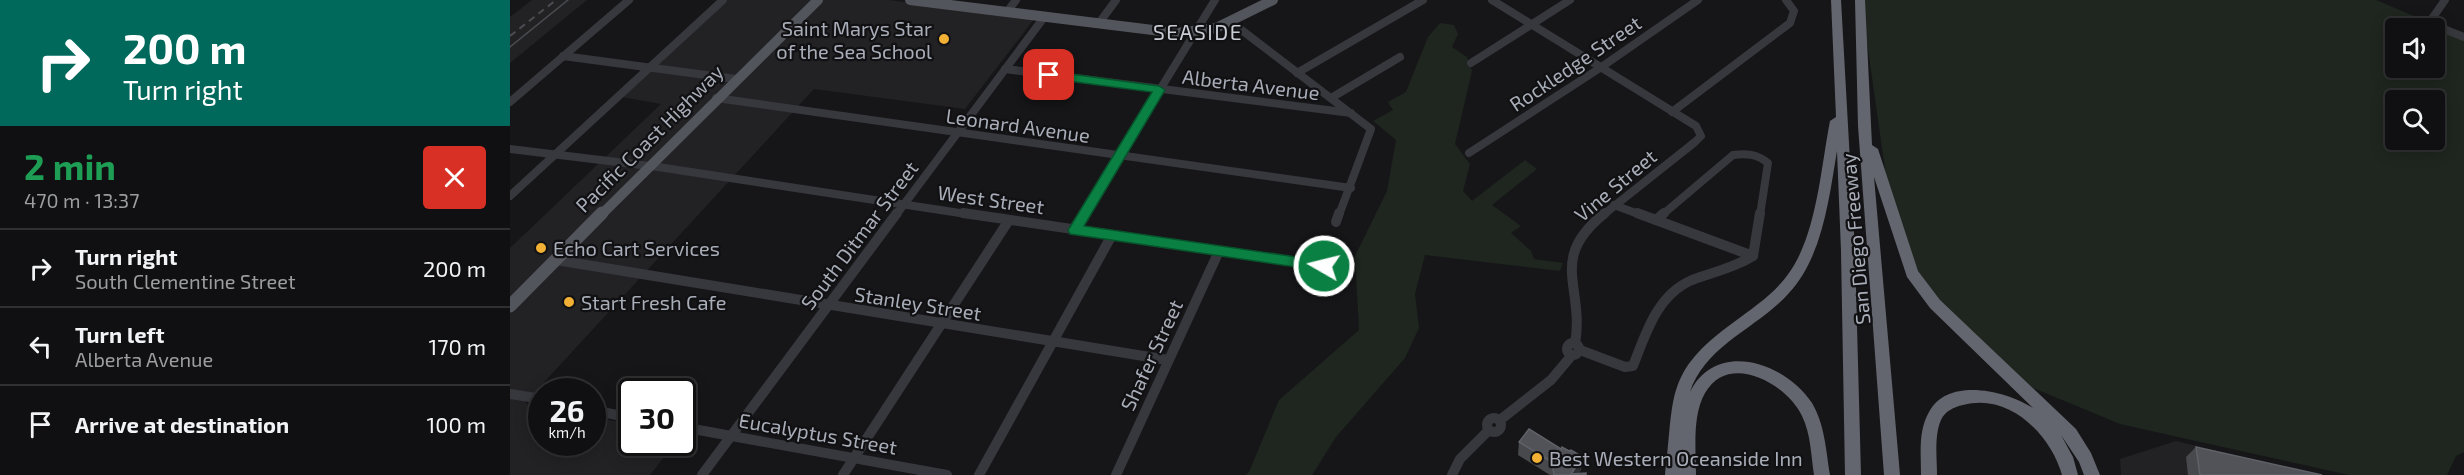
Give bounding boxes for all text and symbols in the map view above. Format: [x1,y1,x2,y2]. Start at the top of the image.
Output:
street label: Rockledge Street [1505,10,1646,116]
place label: Saint Marys Star of the Sea School [776,16,932,63]
map controls [2385,18,2445,150]
button: sound [2385,18,2445,78]
district label: SEASIDE [1153,19,1243,44]
text: 200 m [123,22,246,72]
icon: right [24,24,102,102]
marker: Saint Marys Star of the Sea School [937,32,951,46]
pin [1023,49,1074,100]
icon: arrive [1032,58,1065,91]
street label: Pacific Coast Highway [570,59,728,217]
street label: Alberta Avenue [1181,64,1321,104]
text: Turn right [123,73,243,105]
button: search [2385,90,2445,150]
street label: Leonard Avenue [944,103,1092,147]
text: 2 min [24,144,116,187]
street label: Vine Street [1569,144,1661,226]
button: close [423,146,486,209]
street label: San Diego Freeway [1836,152,1874,326]
street label: South Ditmar Street [795,156,923,314]
street label: West Street [936,180,1046,218]
text: 470 m · 13:37 [24,188,139,212]
position arrow [1292,234,1356,298]
place label: Echo Cart Services [553,236,720,260]
marker: Echo Cart Services [534,241,548,255]
text: Turn right [75,243,177,269]
icon: right [24,252,57,285]
text: 200 m [423,255,486,281]
text: South Clementine Street [75,269,296,293]
street label: Stanley Street [853,281,984,325]
place label: Start Fresh Cafe [581,290,727,314]
marker: Start Fresh Cafe [562,295,576,309]
street label: Shafer Street [1115,295,1187,414]
text: Turn left [75,321,164,347]
icon: left [24,330,57,363]
text: 170 m [429,333,486,359]
text: Alberta Avenue [75,347,213,371]
speed limit sign: 30 [618,378,696,456]
text: 26 [549,392,585,428]
street label: Eucalyptus Street [737,407,899,459]
icon: arrive [24,408,57,441]
text: Arrive at destination [75,411,289,437]
text: 100 m [427,411,486,437]
text: km/h [548,423,586,441]
place label: Best Western Oceanside Inn [1549,446,1803,470]
marker: Best Western Oceanside Inn [1530,451,1544,465]

